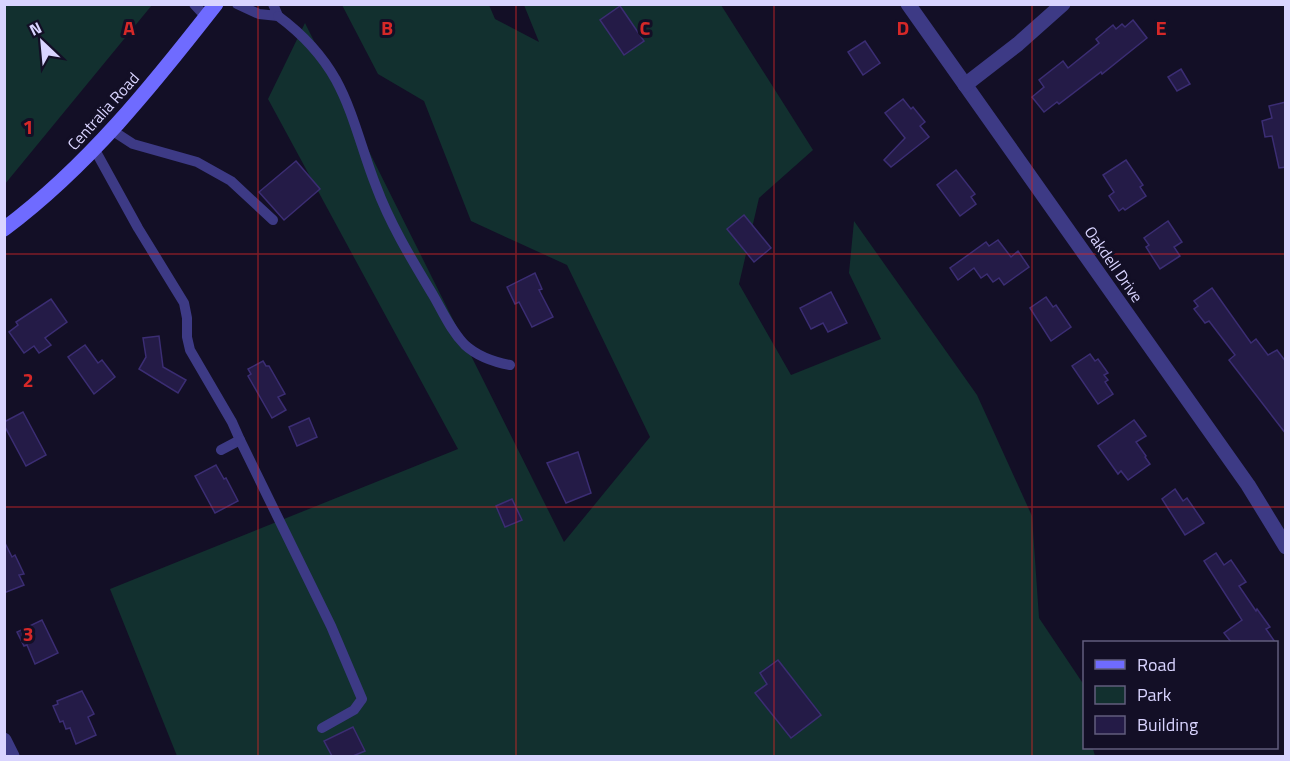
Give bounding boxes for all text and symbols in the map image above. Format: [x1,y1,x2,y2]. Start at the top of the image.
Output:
north arrow [12,12,72,72]
text: A [123,12,135,43]
text: B [381,12,393,43]
text: C [640,12,651,43]
text: D [897,12,909,43]
text: E [1155,12,1167,43]
text: N [25,15,46,42]
street label: Centralia Road [61,67,145,155]
text: 1 [22,111,34,142]
street label: Oakdell Drive [1079,221,1149,307]
text: 2 [22,364,34,395]
text: 3 [22,618,34,649]
legend [1083,641,1278,749]
text: Road [1137,651,1176,678]
text: Park [1137,681,1172,708]
text: Building [1137,711,1198,738]

